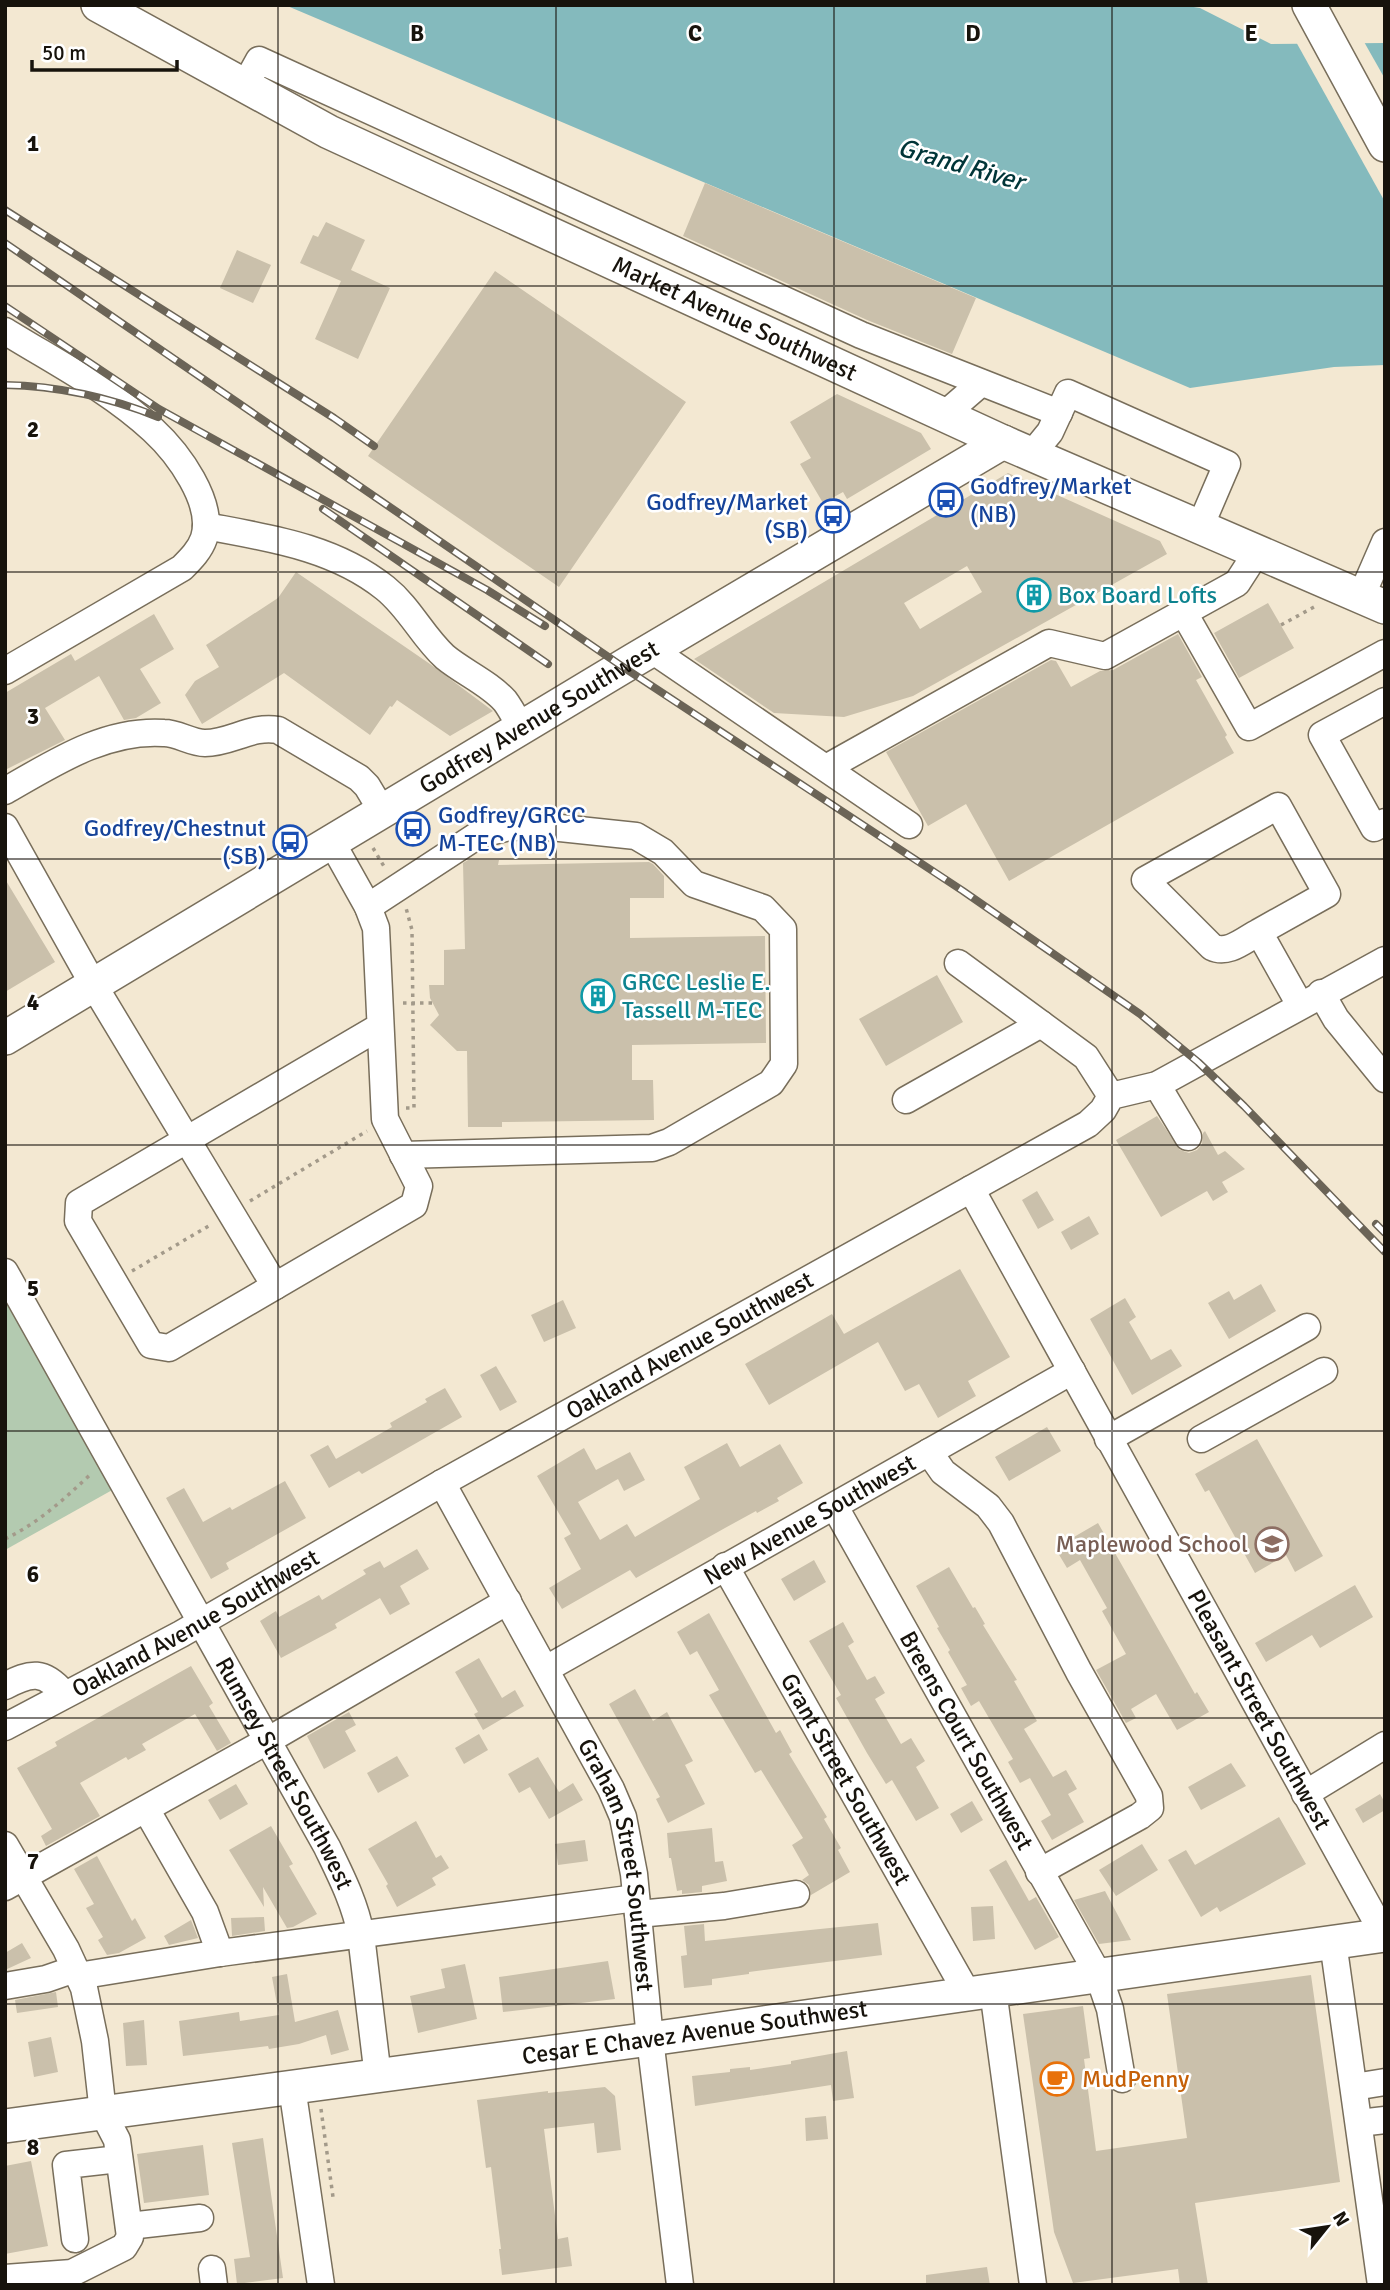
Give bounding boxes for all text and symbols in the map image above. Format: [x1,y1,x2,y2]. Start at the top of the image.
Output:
text: B [410,19,424,48]
text: C [688,19,702,48]
text: D [965,19,981,48]
text: E [1244,19,1258,48]
scale bar [32,28,177,72]
text: 50 m [42,40,86,66]
text: 1 [27,129,39,158]
water label: Grand River [894,132,1031,199]
street label: Market Avenue Southwest [607,249,862,388]
text: 2 [27,415,39,444]
place label: Godfrey/Market (NB) [970,471,1132,529]
bus stop icon: Godfrey/Market (NB) [927,481,965,519]
place label: Godfrey/Market (SB) [646,487,808,545]
bus stop icon: Godfrey/Market (SB) [814,497,852,535]
building icon: Box Board Lofts [1015,576,1053,614]
place label: Box Board Lofts [1058,580,1217,610]
street label: Godfrey Avenue Southwest [414,634,664,801]
text: 3 [27,702,39,731]
place label: Godfrey/GRCC M-TEC (NB) [438,800,585,858]
bus stop icon: Godfrey/GRCC M-TEC (NB) [394,810,432,848]
place label: Godfrey/Chestnut (SB) [84,813,266,871]
bus stop icon: Godfrey/Chestnut (SB) [271,823,309,861]
place label: GRCC Leslie E. Tassell M-TEC [622,967,771,1025]
building icon: GRCC Leslie E. Tassell M-TEC [579,977,617,1015]
text: 4 [27,988,39,1017]
street label: Oakland Avenue Southwest [561,1265,819,1426]
text: 5 [27,1274,39,1303]
street label: New Avenue Southwest [698,1448,921,1592]
school or university icon: Maplewood School [1253,1525,1291,1563]
place label: Maplewood School [1056,1529,1248,1559]
street label: Oakland Avenue Southwest [67,1542,324,1704]
text: 6 [27,1560,39,1589]
street label: Pleasant Street Southwest [1181,1584,1338,1835]
street label: Breens Court Southwest [893,1626,1040,1855]
street label: Rumsey Street Southwest [209,1652,360,1894]
street label: Grant Street Southwest [774,1668,918,1891]
street label: Graham Street Southwest [571,1733,660,1993]
text: 7 [27,1847,39,1876]
street label: Cesar E Chavez Avenue Southwest [520,1993,869,2071]
cafe icon: MudPenny [1038,2060,1076,2098]
place label: MudPenny [1082,2064,1189,2094]
text: 8 [27,2133,39,2162]
north arrow [1292,2192,1362,2262]
text: N [1327,2207,1355,2231]

